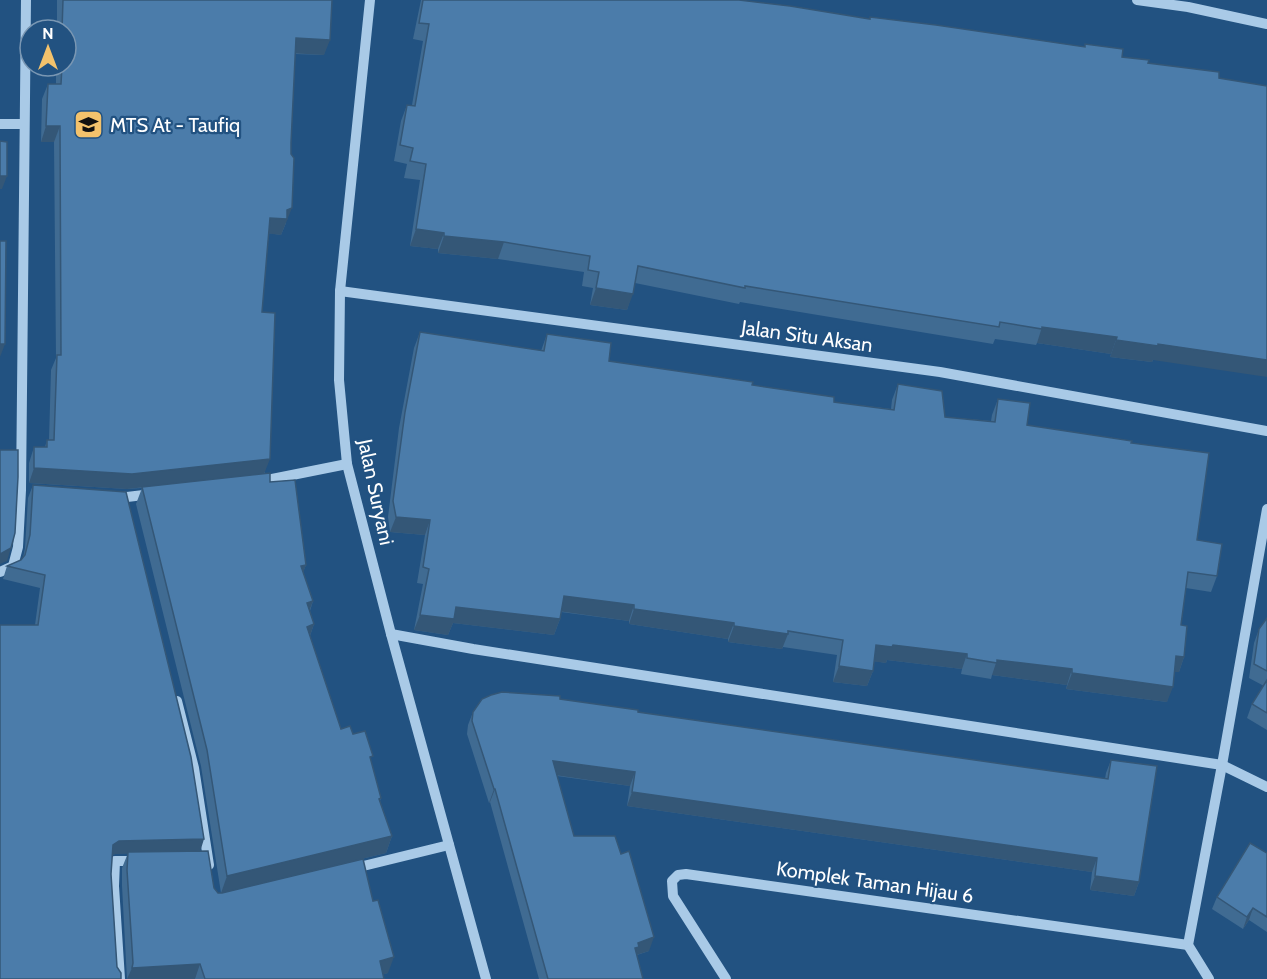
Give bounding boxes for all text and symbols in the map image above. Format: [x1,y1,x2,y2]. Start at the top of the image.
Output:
north arrow [18,18,78,78]
text: N [42,24,54,43]
school or university icon: MTS At - Taufiq [73,109,105,141]
place label: MTS At - Taufiq [110,113,240,137]
street label: Jalan Situ Aksan [739,315,874,357]
street label: Jalan Suryani [353,436,399,547]
street label: Komplek Taman Hijau 6 [775,856,975,908]

